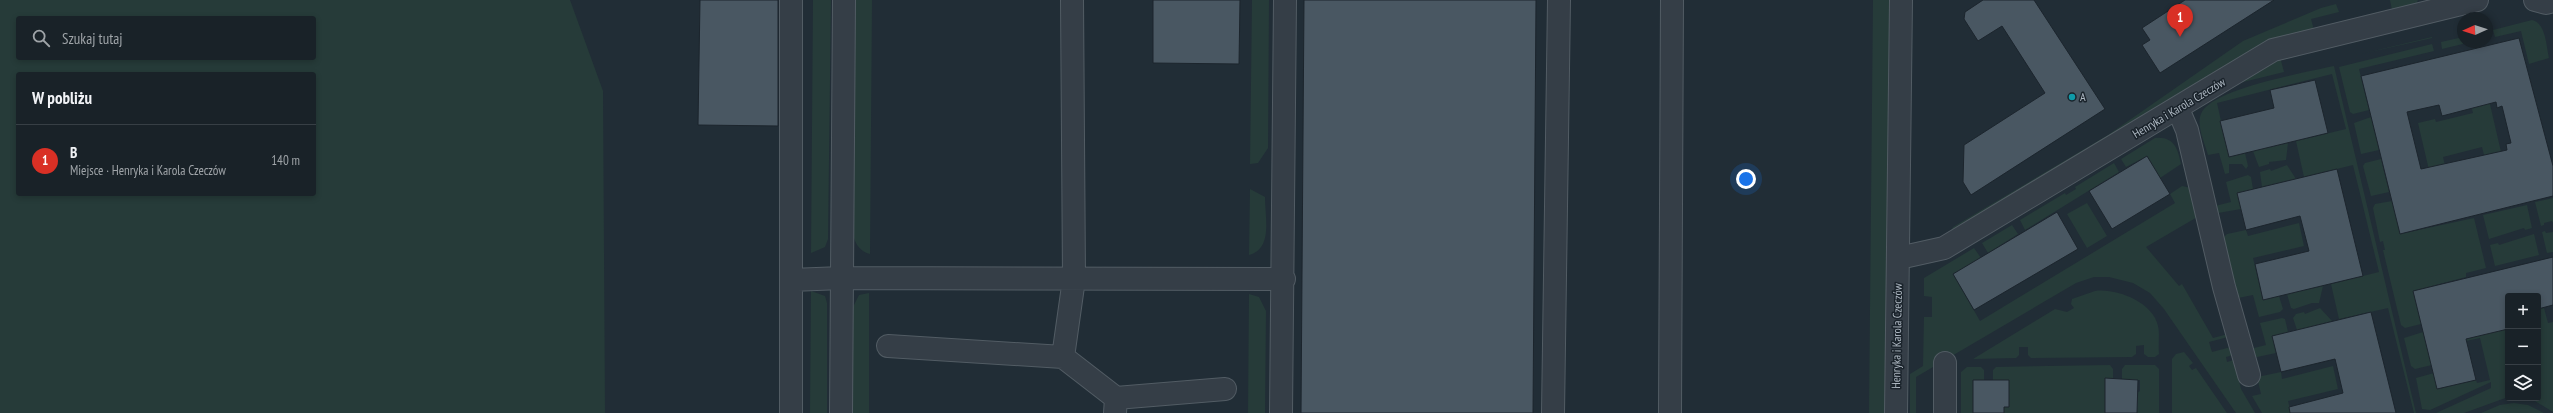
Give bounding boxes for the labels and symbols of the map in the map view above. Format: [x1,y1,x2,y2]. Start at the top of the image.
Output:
pin: 1 [2167,4,2193,37]
north arrow [2457,12,2493,48]
street label: Henryka i Karola Czeczów [2130,74,2229,141]
place label: A [2080,89,2086,104]
marker: A [2067,92,2077,102]
your location [1736,169,1756,189]
street label: Henryka i Karola Czeczów [1888,282,1905,389]

